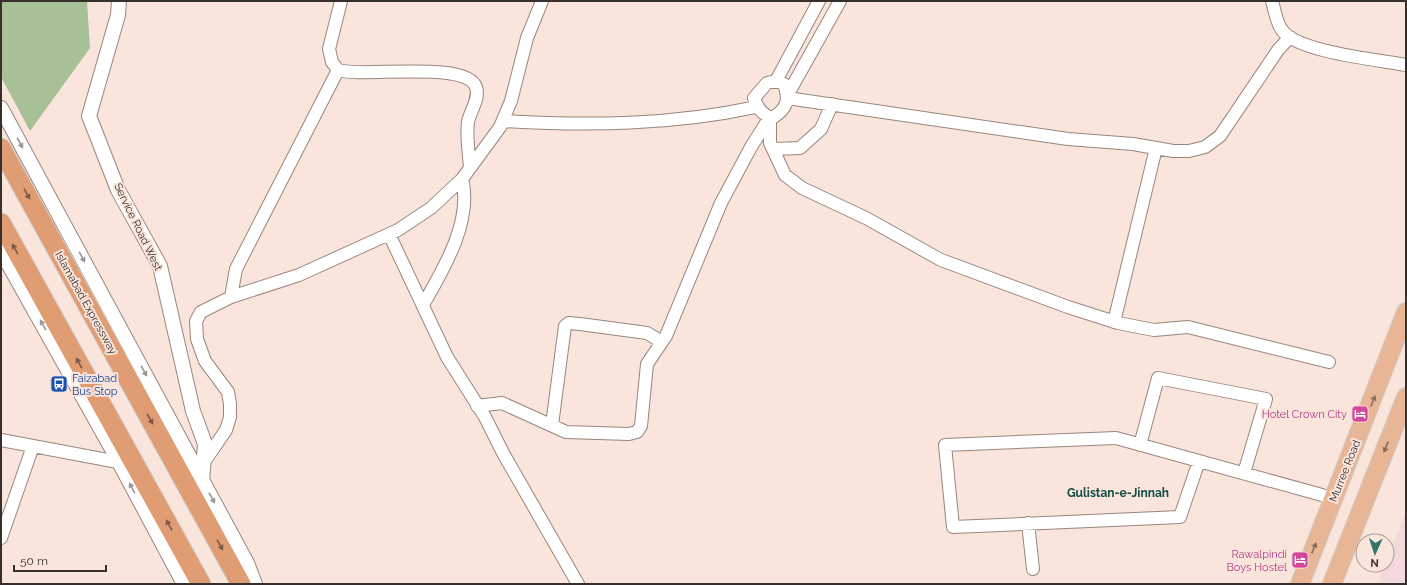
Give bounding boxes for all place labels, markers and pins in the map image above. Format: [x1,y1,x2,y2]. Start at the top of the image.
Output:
place label: Faizabad Bus Stop [72,372,118,398]
bus stop icon: Faizabad Bus Stop [49,374,69,394]
hotel icon: Hotel Crown City [1350,404,1370,424]
place label: Hotel Crown City [1262,408,1347,421]
place label: Rawalpindi Boys Hostel [1226,548,1287,574]
hotel icon: Rawalpindi Boys Hostel [1290,550,1310,570]

